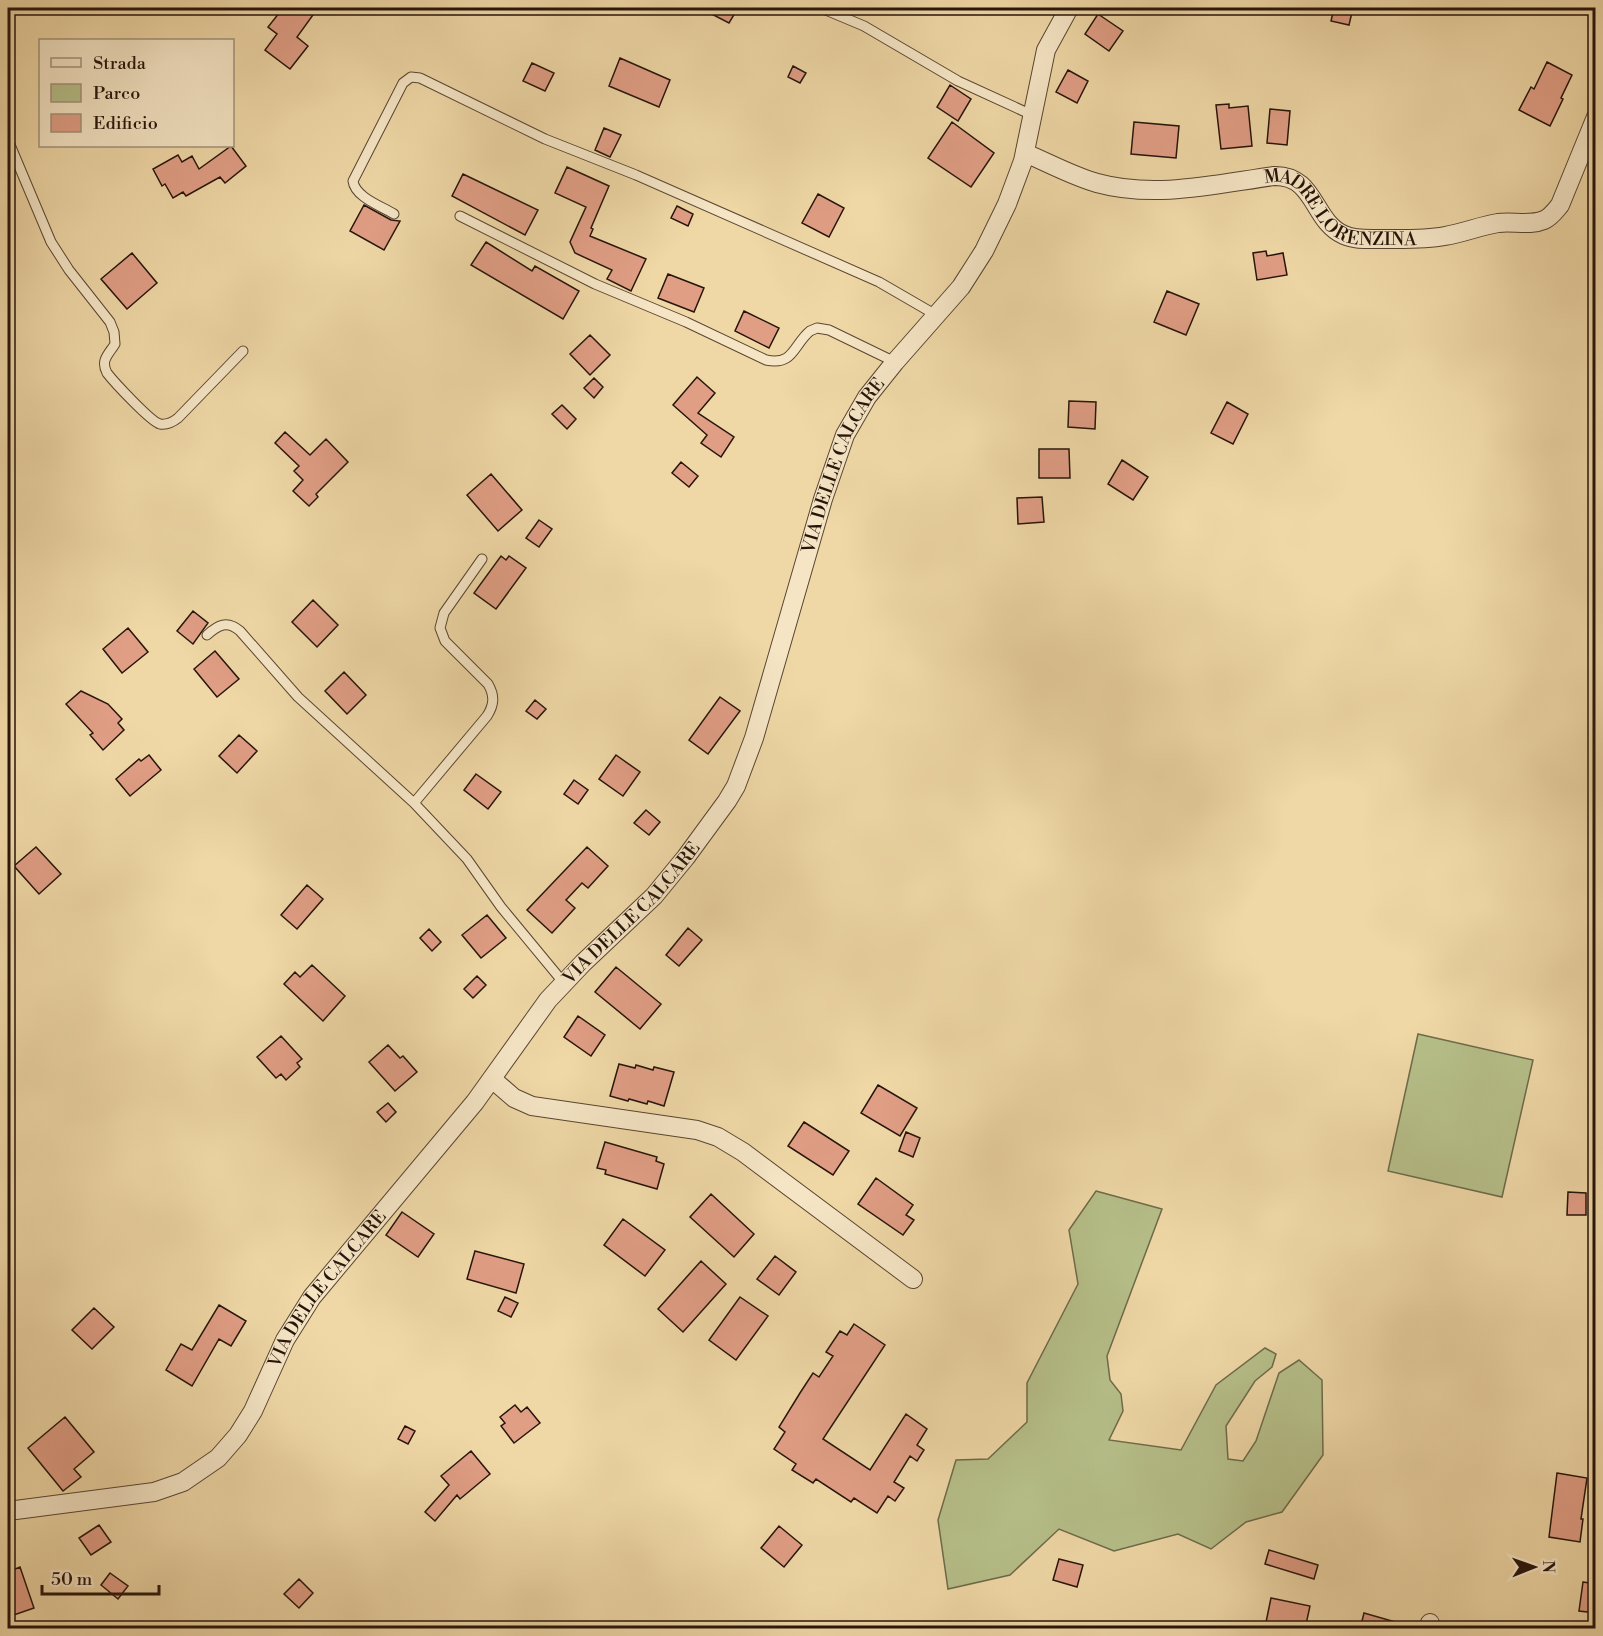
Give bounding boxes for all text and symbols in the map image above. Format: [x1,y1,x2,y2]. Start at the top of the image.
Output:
legend [39,39,234,147]
text: Strada [93,52,147,75]
text: Parco [93,82,140,105]
text: Edificio [93,112,158,135]
street label: MADRE LORENZINA [1263,164,1417,251]
street label: VIA DELLE CALCARE [797,373,890,557]
street label: VIA DELLE CALCARE [557,837,705,990]
street label: VIA DELLE CALCARE [263,1206,392,1372]
north arrow [1504,1537,1564,1597]
scale bar [42,1558,159,1596]
text: N [1538,1560,1558,1574]
text: 50 m [51,1568,93,1591]

